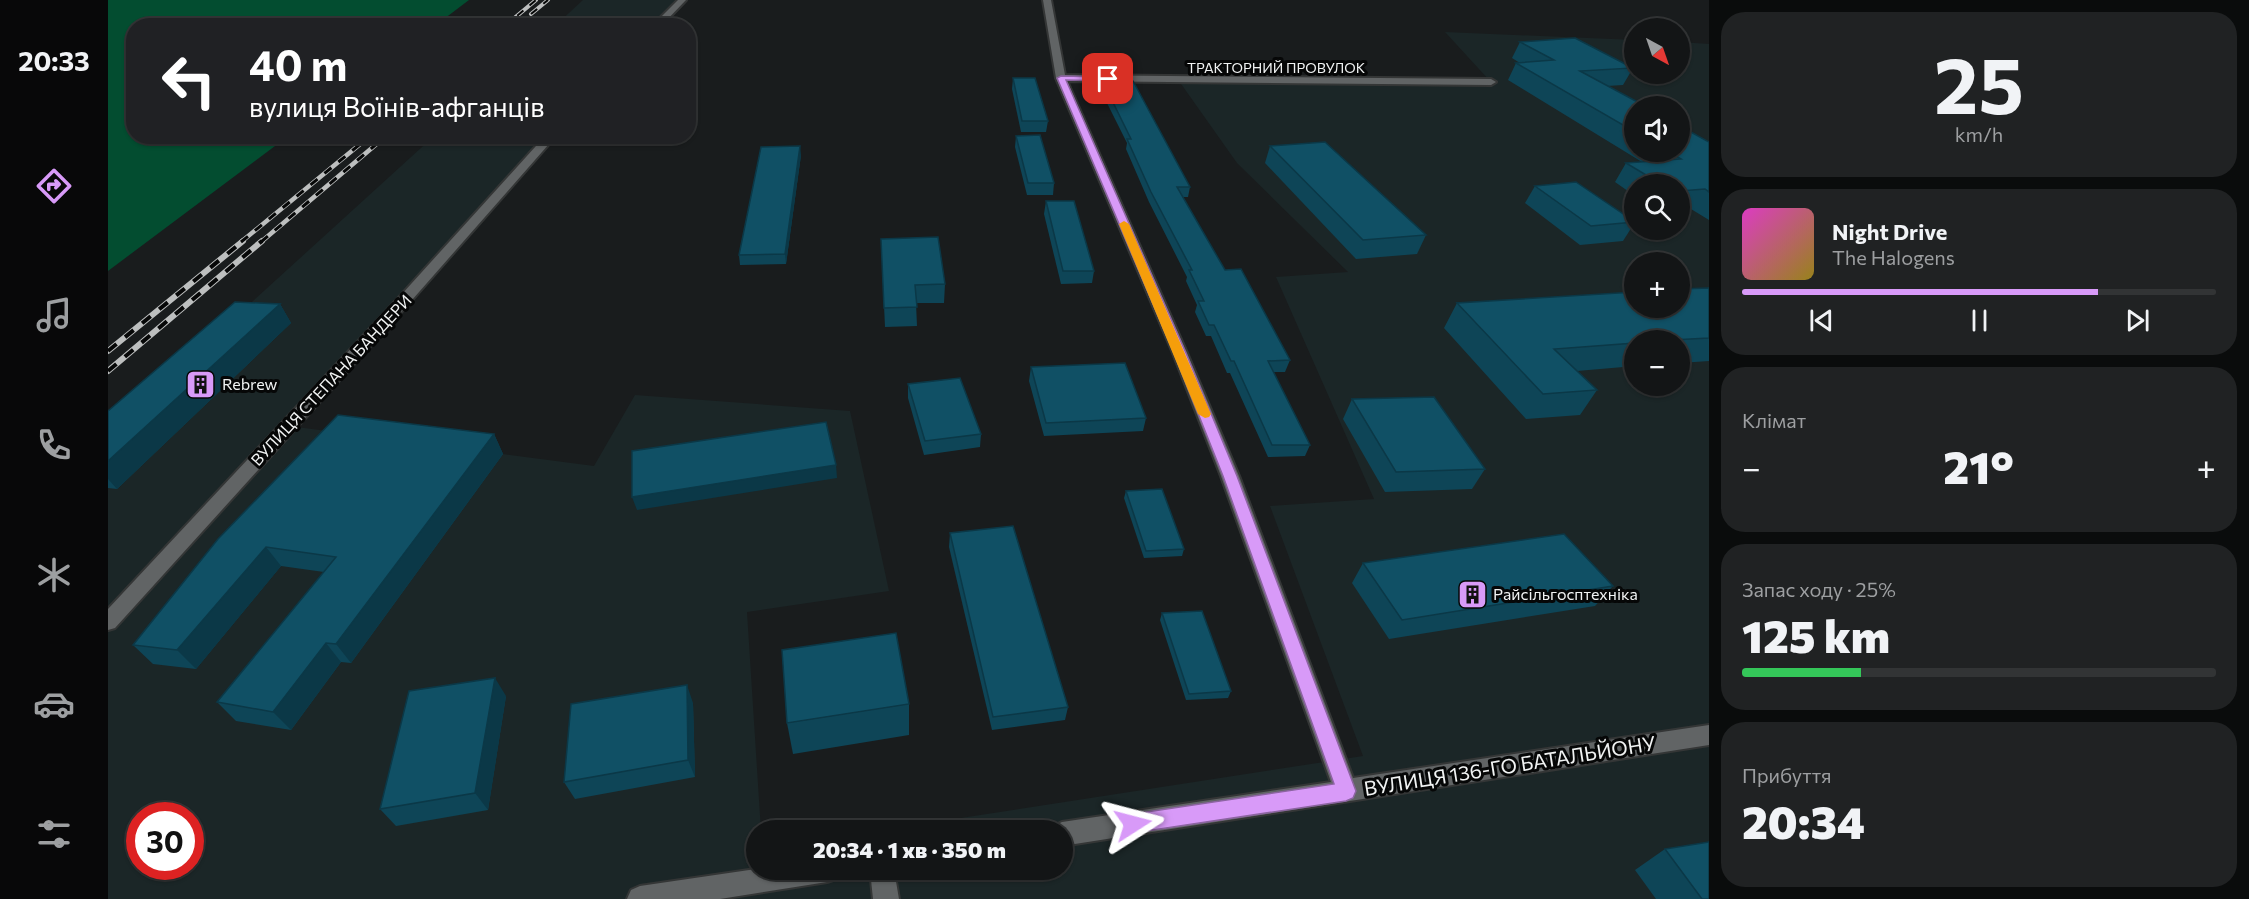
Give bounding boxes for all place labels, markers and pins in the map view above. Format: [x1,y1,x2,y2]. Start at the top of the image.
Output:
pin [1082,53,1133,104]
building icon: Rebrew [185,368,217,400]
place label: Rebrew [222,374,277,393]
building icon: Райсільгосптехніка [1456,578,1488,610]
place label: Райсільгосптехніка [1493,584,1638,603]

